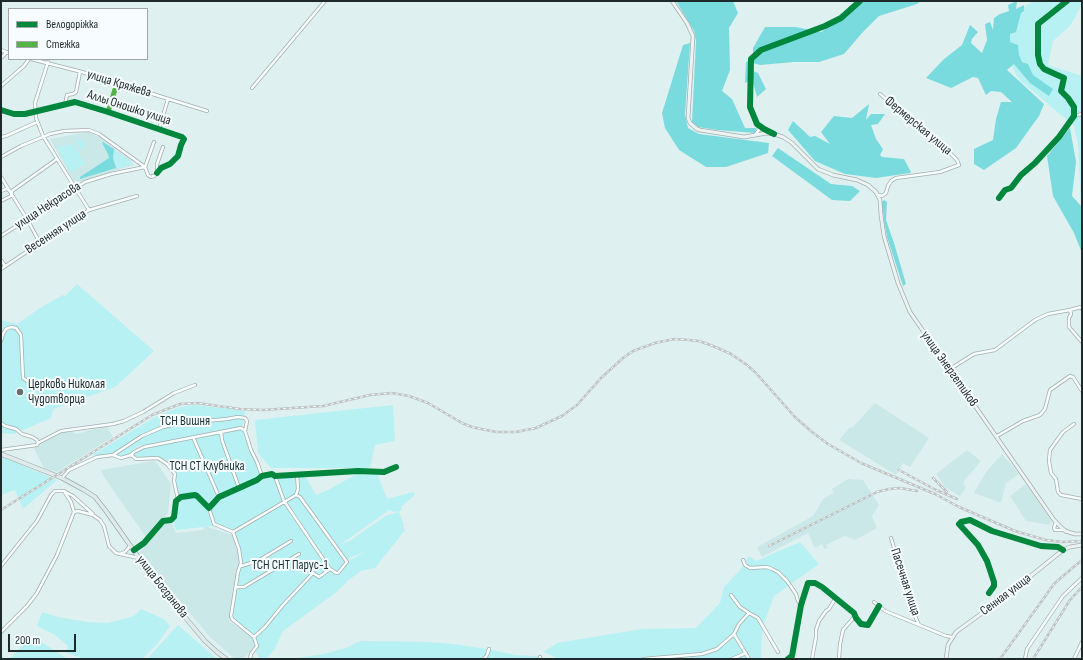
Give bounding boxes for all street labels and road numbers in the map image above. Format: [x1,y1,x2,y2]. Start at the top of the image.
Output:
street label: улица Кряжева [85,67,153,101]
street label: Аллы Оношко улица [85,87,173,129]
street label: Фермерская улица [881,93,955,159]
street label: улица Некрасова [12,179,84,233]
street label: Весенняя улица [22,206,90,258]
street label: улица Энергетиков [917,328,981,410]
street label: Пасечная улица [887,546,923,618]
street label: улица Богданова [133,553,191,621]
street label: Сенная улица [977,571,1035,619]

